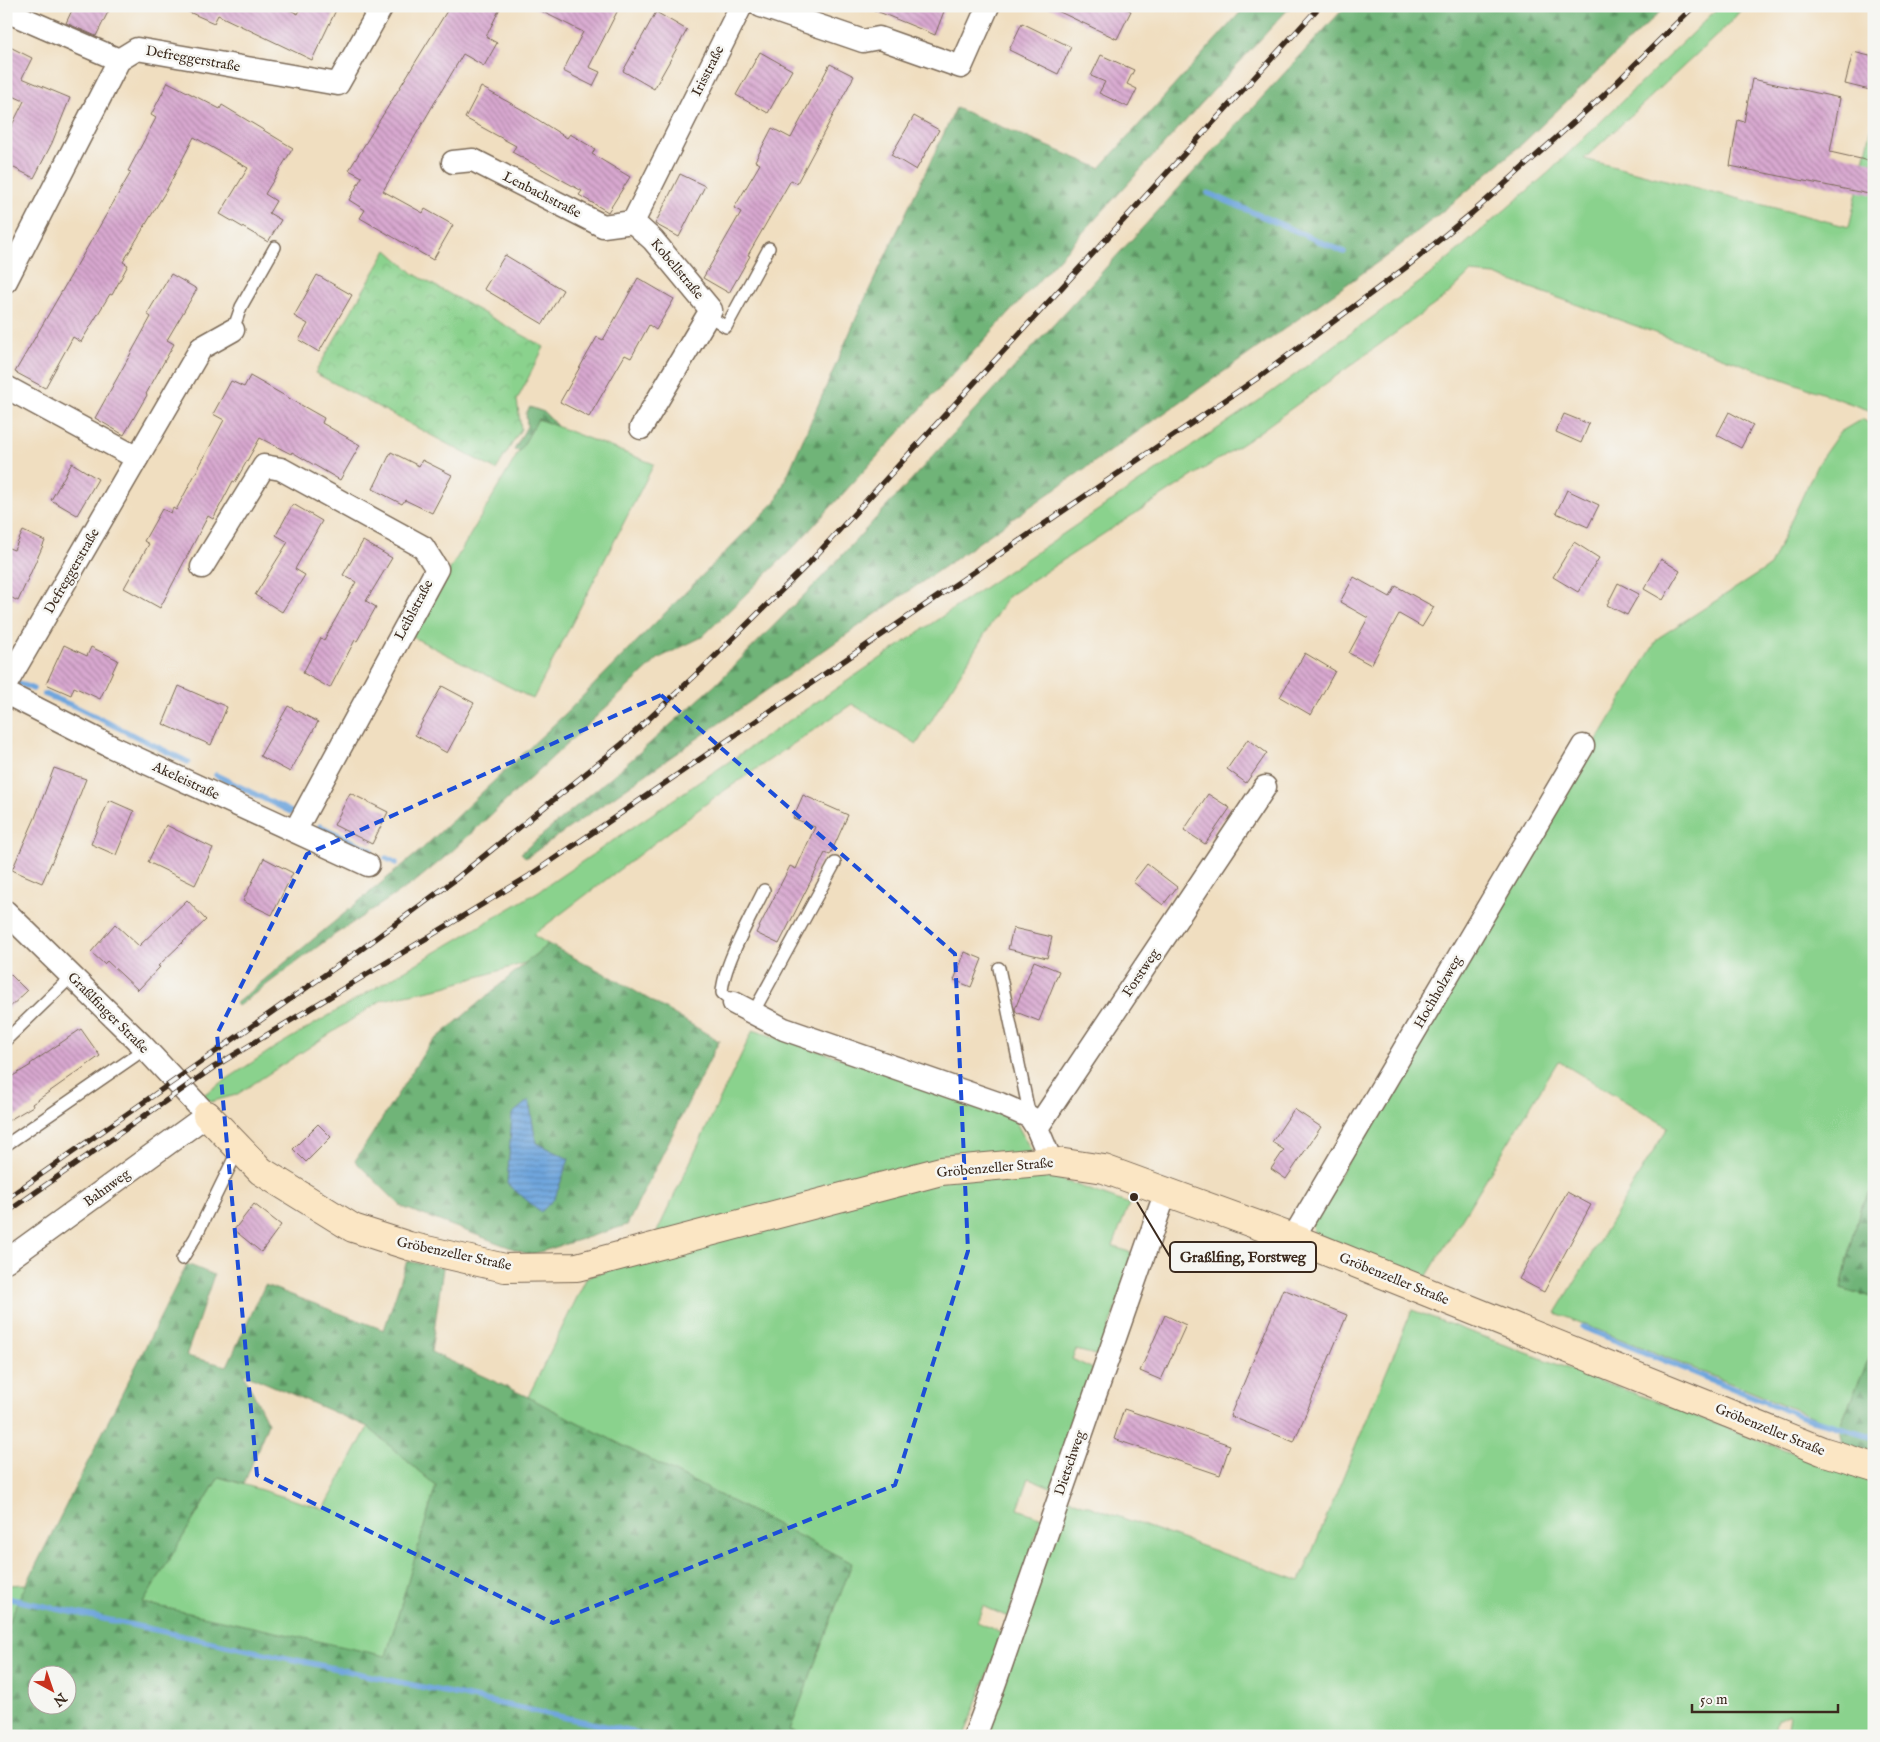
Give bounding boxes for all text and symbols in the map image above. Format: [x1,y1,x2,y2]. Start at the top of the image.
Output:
street label: Defreggerstraße [144,42,242,76]
street label: Irisstraße [688,42,729,99]
street label: Lenbachstraße [500,168,585,223]
street label: Kobellstraße [646,235,708,303]
street label: Defreggerstraße [40,525,104,617]
street label: Leiblstraße [391,576,438,643]
street label: Akeleistraße [149,757,223,805]
street label: Forstweg [1118,945,1164,1001]
street label: Hochholzweg [1410,952,1466,1032]
street label: Graßlfinger Straße [63,968,153,1058]
street label: Gröbenzeller Straße [936,1154,1055,1182]
street label: Bahnweg [80,1165,134,1211]
street label: Gröbenzeller Straße [395,1233,514,1275]
callout: Graßlfing, Forstweg [1170,1242,1316,1272]
text: Graßlfing, Forstweg [1180,1248,1307,1267]
street label: Gröbenzeller Straße [1336,1249,1452,1309]
street label: Gröbenzeller Straße [1712,1400,1828,1460]
street label: Dietschweg [1051,1428,1090,1498]
north arrow [28,1664,78,1714]
scale bar [1692,1682,1839,1714]
text: N [49,1688,71,1710]
text: 50 m [1700,1690,1728,1709]

